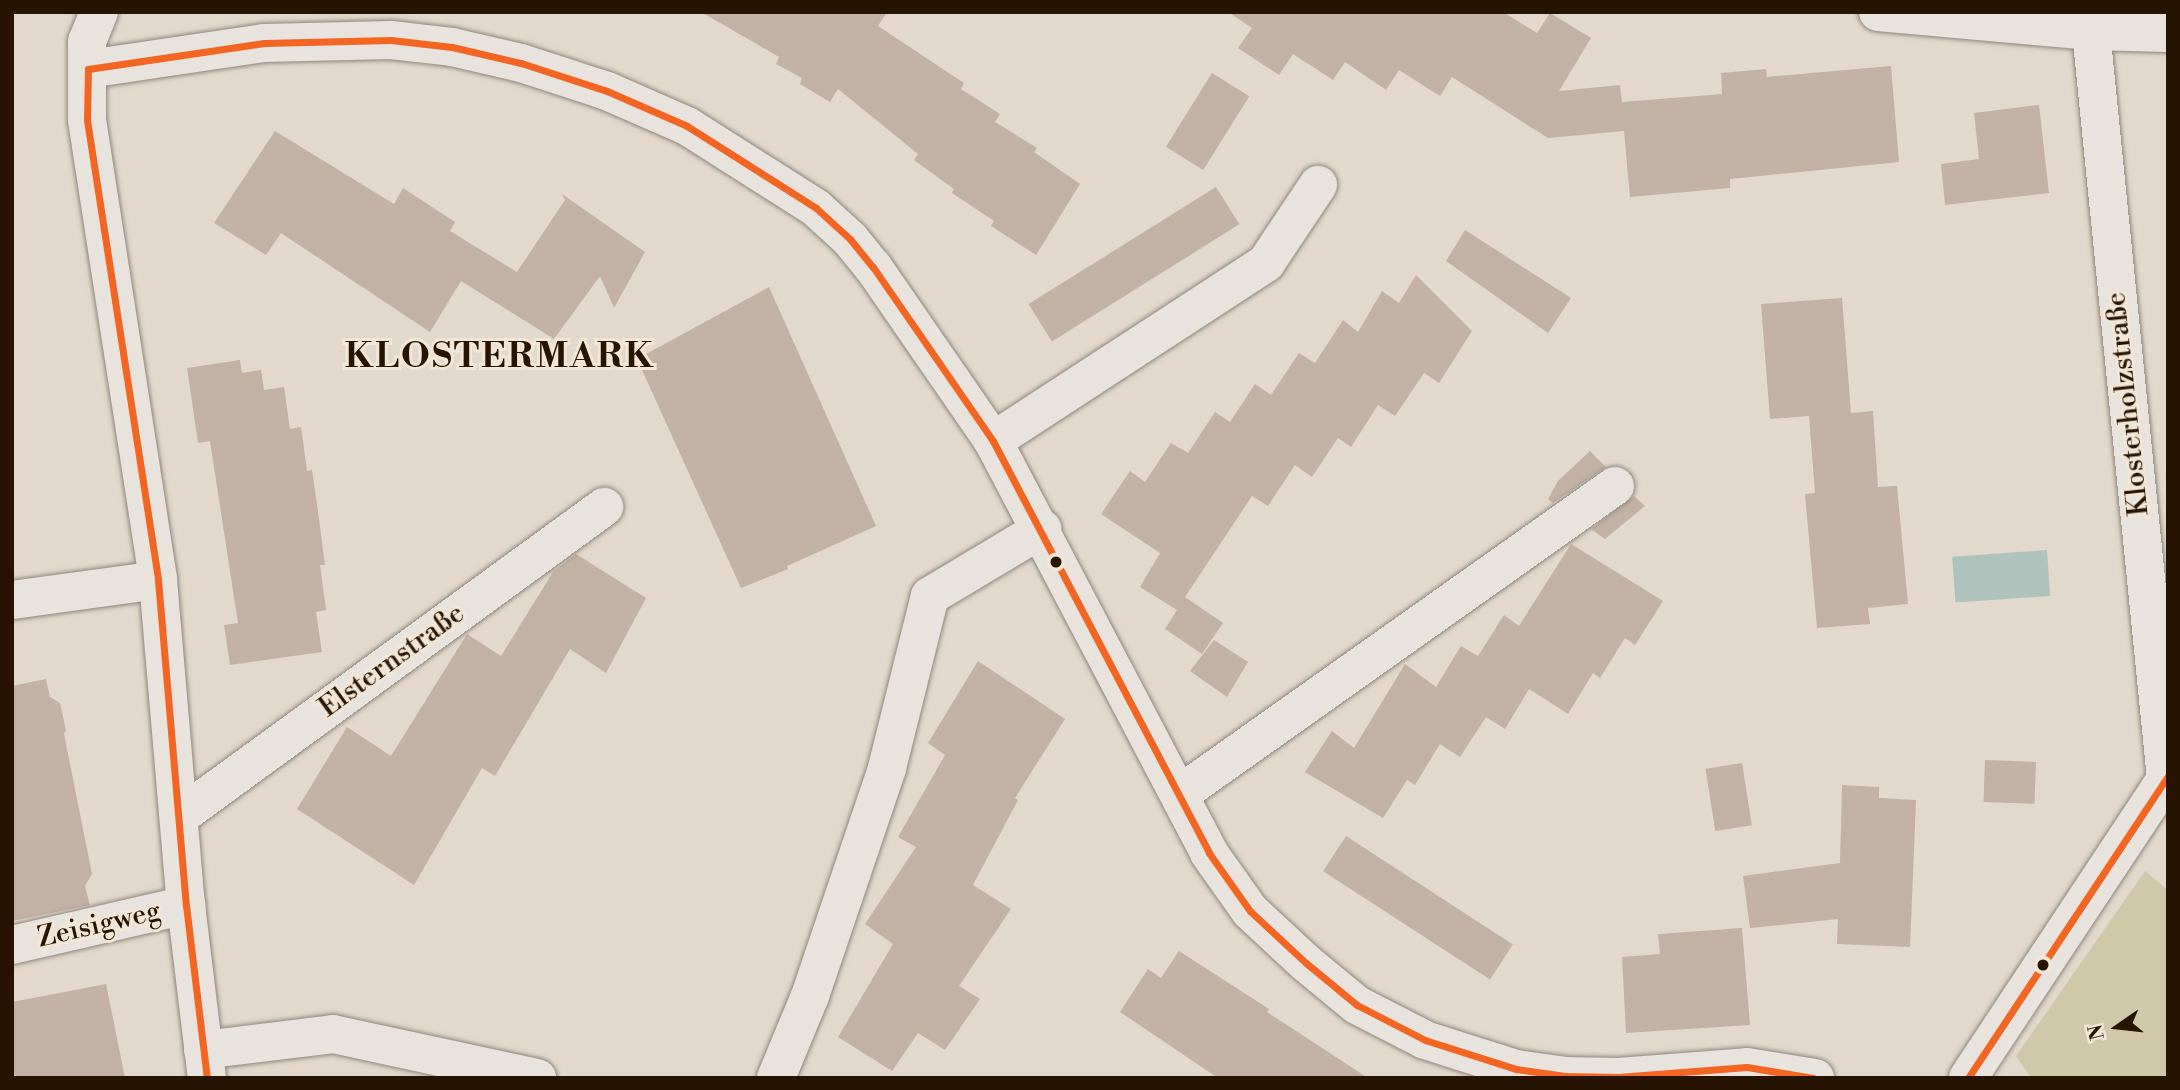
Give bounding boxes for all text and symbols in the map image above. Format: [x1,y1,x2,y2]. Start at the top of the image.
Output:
street label: Klosterholzstraße [2100,290,2156,518]
district label: KLOSTERMARK [346,336,654,378]
unlabelled marker [1049,555,1063,569]
street label: Elsternstraße [313,597,471,725]
street label: Zeisigweg [34,895,164,955]
unlabelled marker [2036,958,2050,972]
north arrow [2082,992,2152,1062]
text: N [2083,1022,2110,1042]

